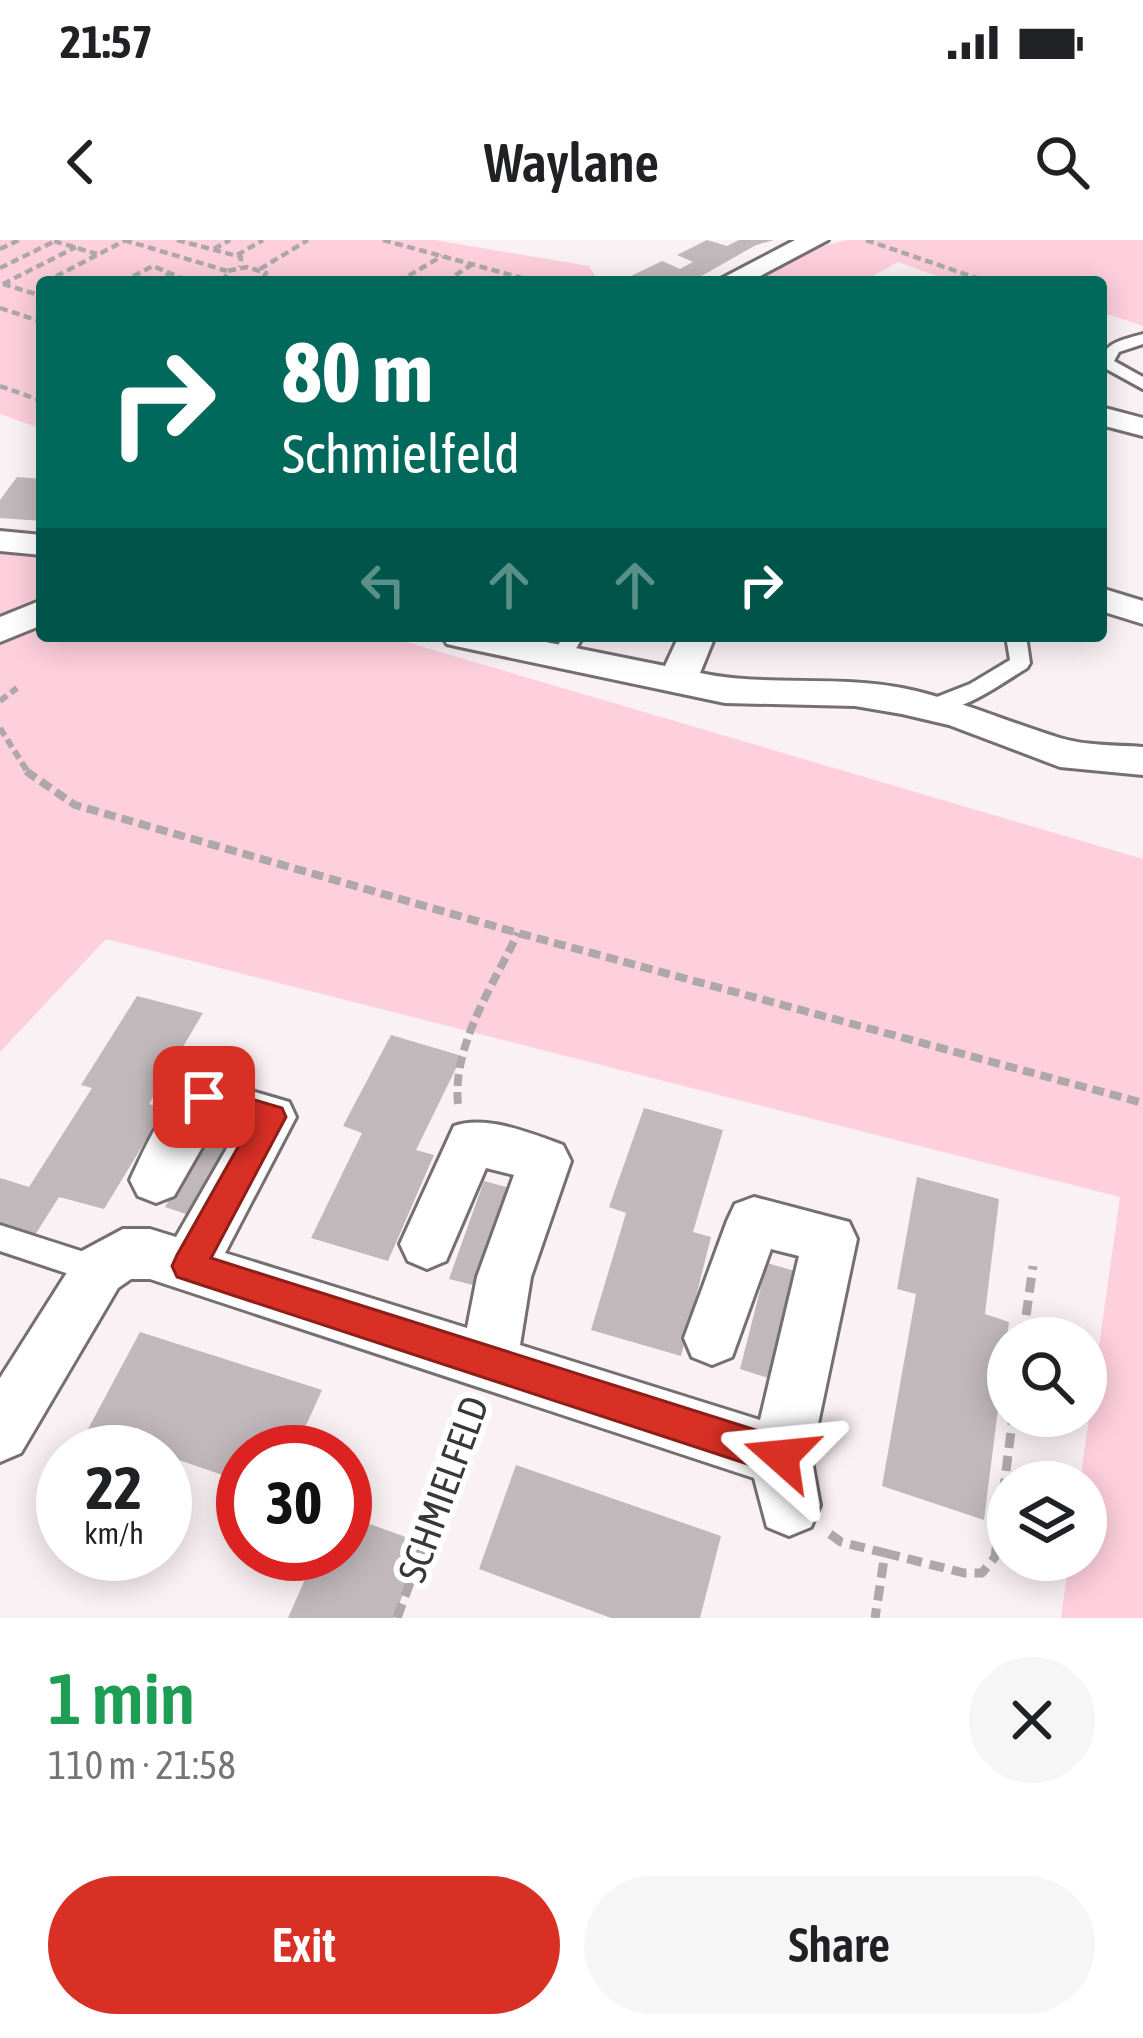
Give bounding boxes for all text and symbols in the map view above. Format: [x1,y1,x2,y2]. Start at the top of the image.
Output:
text: 21:57 [60,16,153,68]
icon: back [48,129,114,195]
icon: search [1029,129,1095,195]
text: Waylane [484,132,659,193]
icon: right [84,324,240,480]
text: 80 m [282,324,433,420]
text: Schmielfeld [282,423,520,484]
icon: left [350,552,416,618]
icon: ahead [476,552,542,618]
icon: ahead [602,552,668,618]
icon: right [728,552,794,618]
pin [153,1046,255,1148]
icon: arrive [171,1064,237,1130]
map controls [987,1317,1107,1581]
button: search [987,1317,1107,1437]
street label: SCHMIELFELD [389,1390,497,1588]
position arrow [718,1393,844,1519]
speed limit sign: 30 [216,1425,372,1581]
text: 22 [86,1453,142,1522]
button: layers [987,1461,1107,1581]
text: km/h [84,1516,144,1550]
text: 1 min [48,1657,195,1739]
button: close [969,1657,1095,1783]
text: 110 m · 21:58 [48,1743,236,1787]
button: Exit [48,1876,560,2014]
button: Share [584,1876,1095,2014]

